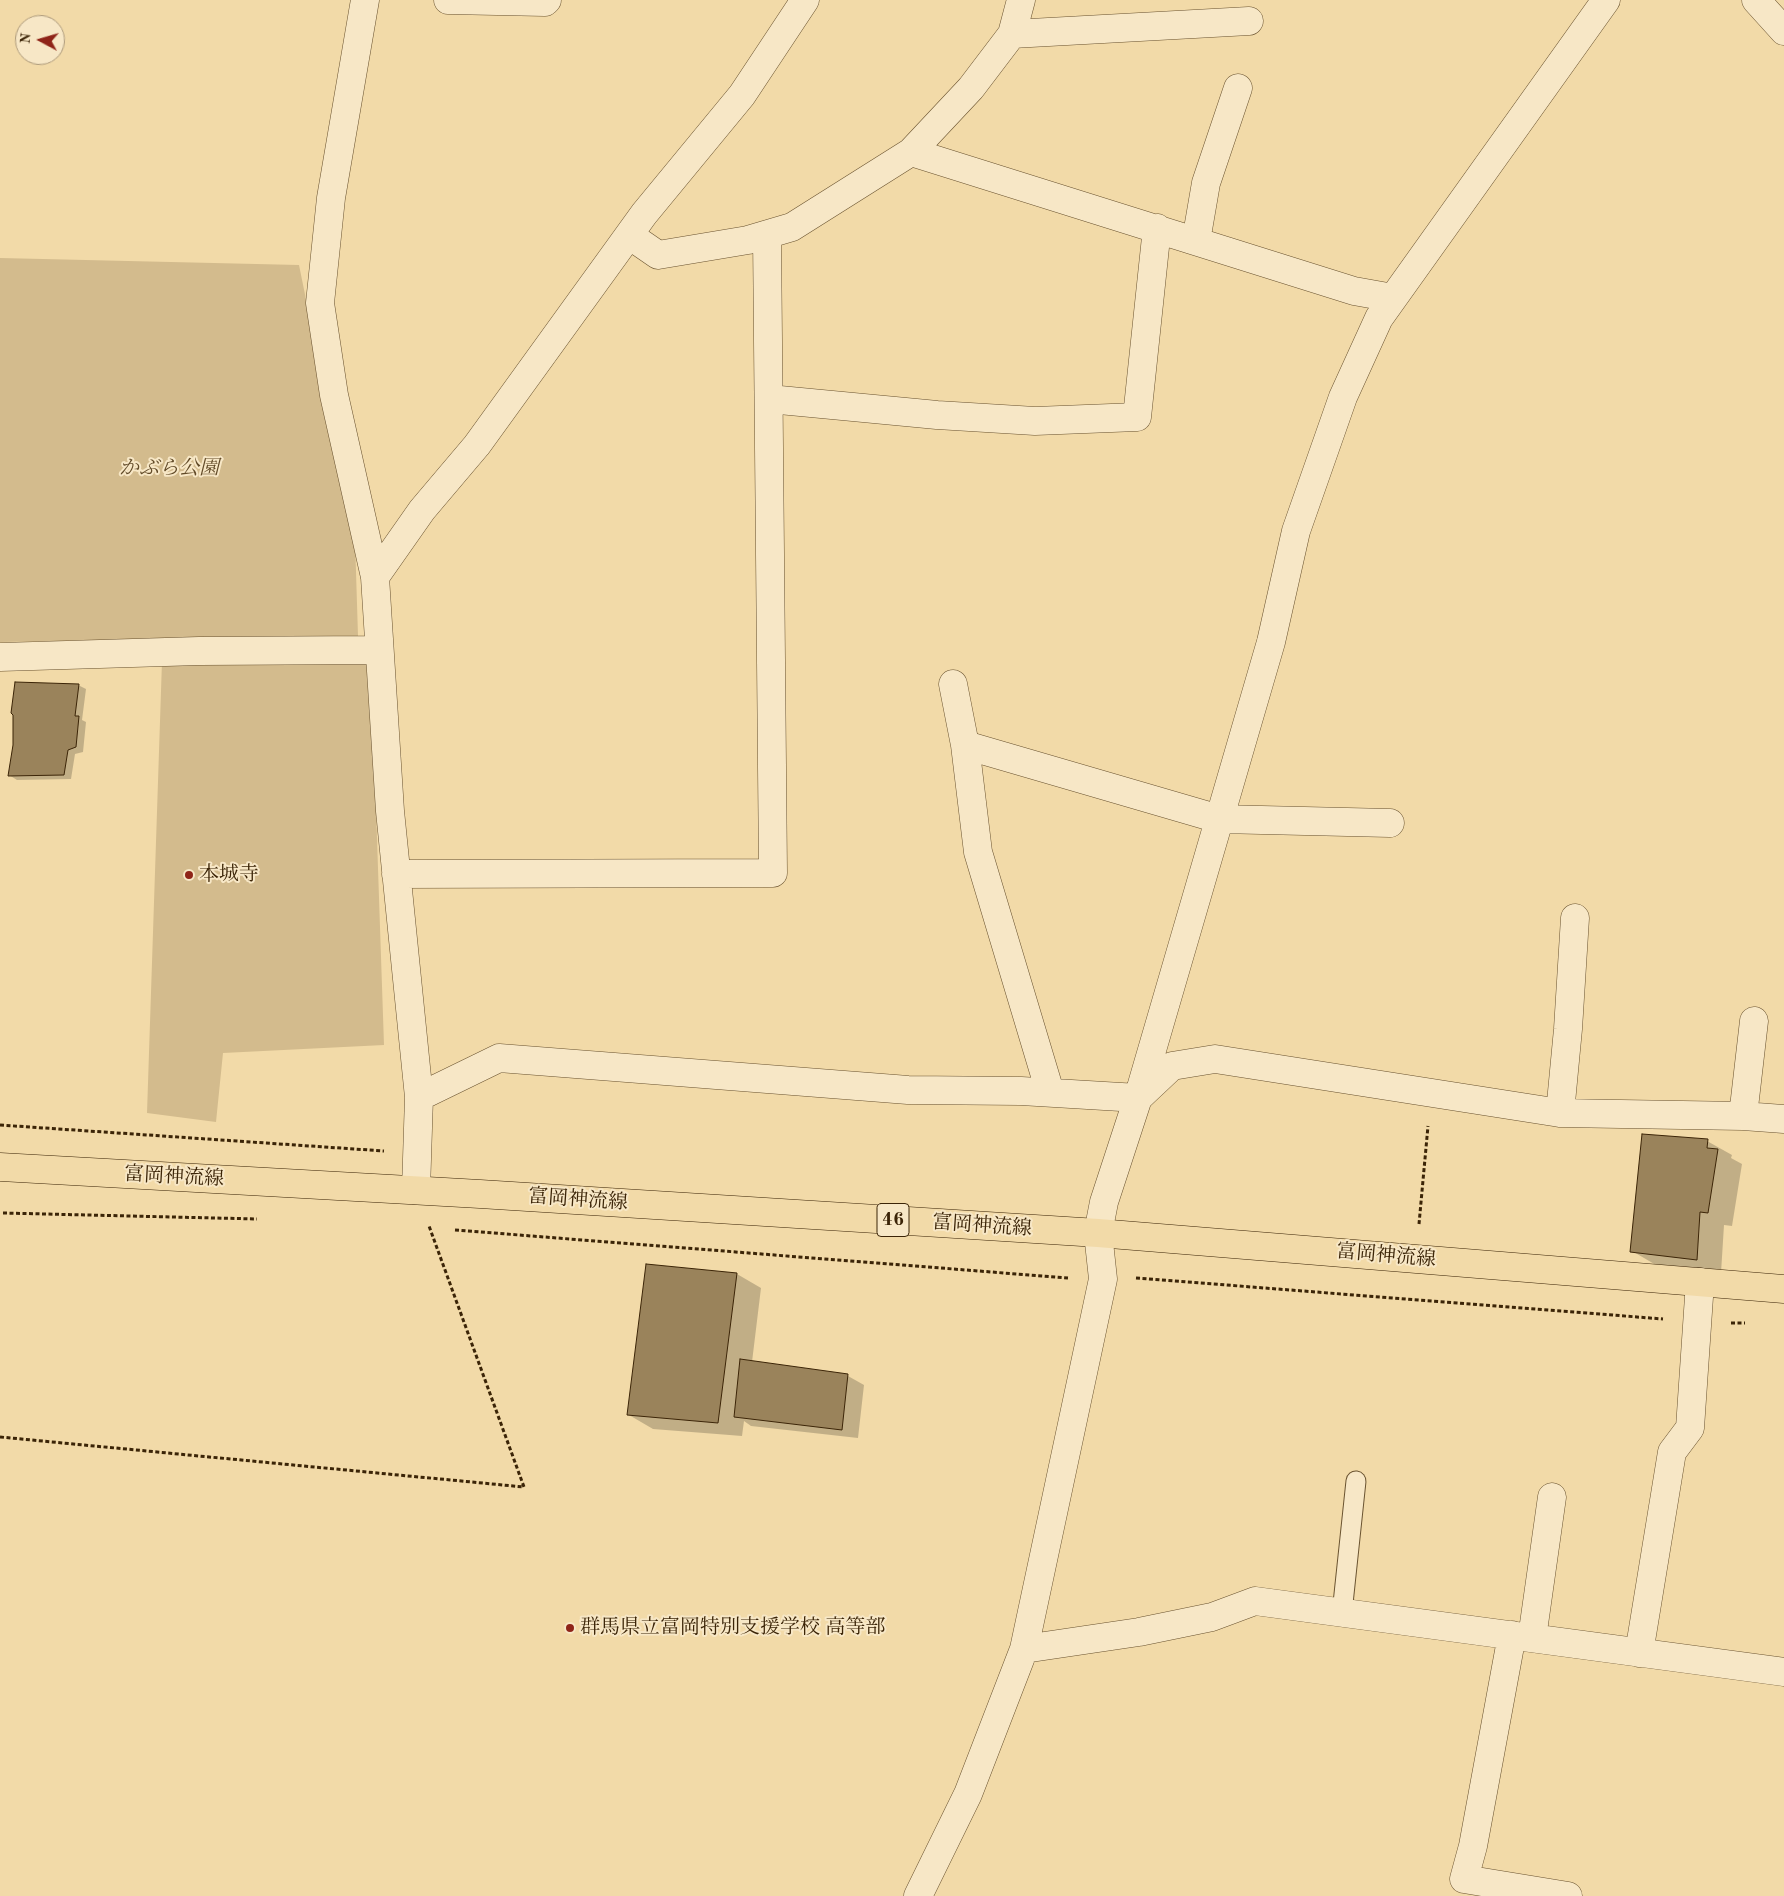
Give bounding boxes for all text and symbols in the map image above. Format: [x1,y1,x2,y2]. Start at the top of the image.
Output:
north arrow [15,15,65,65]
text: N [19,32,34,45]
park label: かぶら公園 [119,457,219,481]
place label: 本城寺 [199,863,259,887]
marker: 本城寺 [183,869,195,881]
street label: 富岡神流線 [123,1162,225,1192]
street label: 富岡神流線 [527,1185,629,1215]
road number: 46 [877,1204,909,1236]
street label: 富岡神流線 [931,1211,1033,1241]
street label: 富岡神流線 [1335,1240,1437,1272]
place label: 群馬県立富岡特別支援学校 高等部 [580,1616,886,1640]
marker: 群馬県立富岡特別支援学校 高等部 [564,1622,576,1634]

